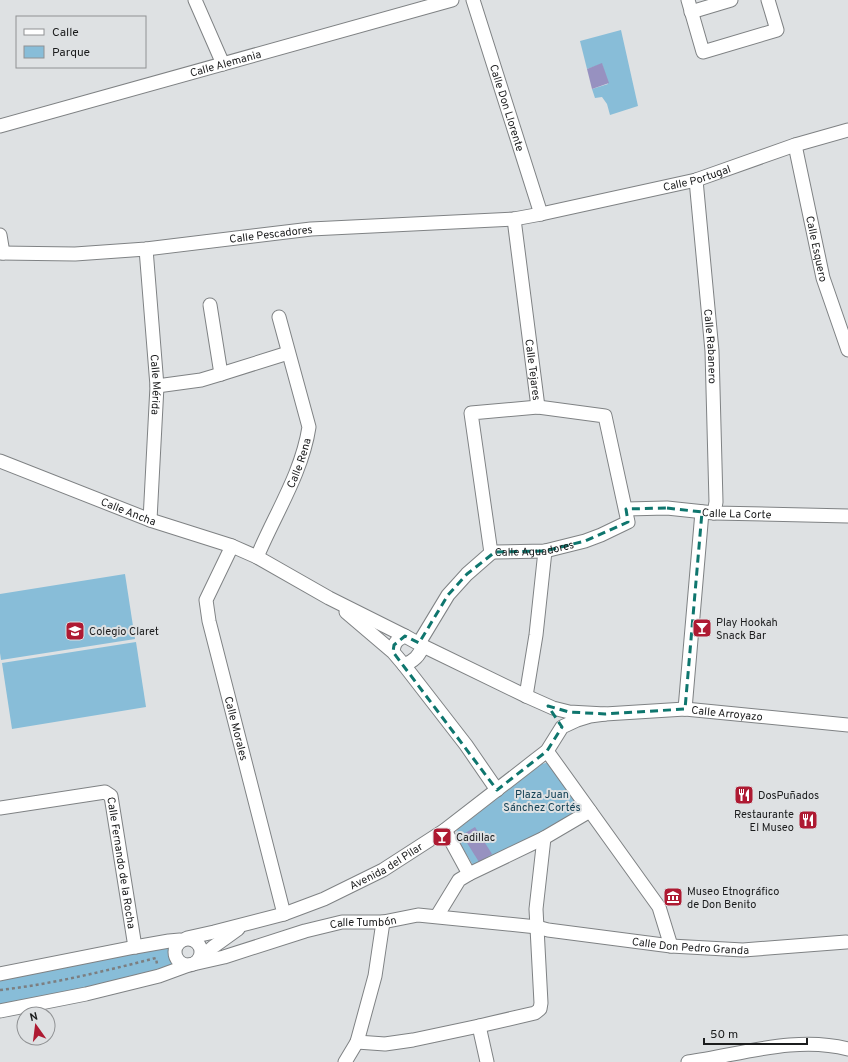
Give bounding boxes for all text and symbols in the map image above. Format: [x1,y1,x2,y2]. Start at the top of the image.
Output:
legend [16,16,146,68]
text: Calle [52,25,79,41]
text: Parque [52,45,90,61]
street label: Calle Alemania [188,47,263,81]
street label: Calle Don Llorente [486,63,527,153]
street label: Calle Portugal [662,162,733,195]
street label: Calle Esquero [802,215,830,284]
street label: Calle Pescadores [229,223,313,247]
street label: Calle Rabanero [700,308,719,384]
street label: Calle Tejares [521,338,543,401]
street label: Calle Mérida [146,354,163,416]
street label: Calle Rena [284,437,315,491]
street label: Calle Ancha [98,495,158,529]
street label: Calle La Corte [701,506,772,522]
street label: Calle Aguadores [495,538,576,560]
place label: Play Hookah Snack Bar [716,616,778,643]
bar icon: Play Hookah Snack Bar [691,617,713,639]
school or university icon: Colegio Claret [64,620,86,642]
place label: Colegio Claret [89,625,159,639]
street label: Calle Morales [221,695,250,762]
street label: Calle Arroyazo [691,704,763,725]
restaurant icon: DosPuñados [733,784,755,806]
park label: Plaza Juan Sánchez Cortés [503,788,581,815]
place label: DosPuñados [758,789,819,803]
street label: Calle Fernando de la Rocha [103,796,138,930]
place label: Restaurante El Museo [734,808,794,835]
restaurant icon: Restaurante El Museo [797,809,819,831]
bar icon: Cadillac [431,826,453,848]
place label: Cadillac [456,831,495,845]
street label: Avenida del Pilar [347,840,426,893]
place label: Museo Etnográfico de Don Benito [687,885,779,912]
museum icon: Museo Etnográfico de Don Benito [662,886,684,908]
street label: Calle Tumbón [328,913,398,933]
street label: Calle Don Pedro Granda [631,935,750,958]
north arrow [16,1006,56,1046]
text: N [28,1010,39,1025]
scale bar [704,1020,807,1046]
text: 50 m [710,1027,738,1043]

